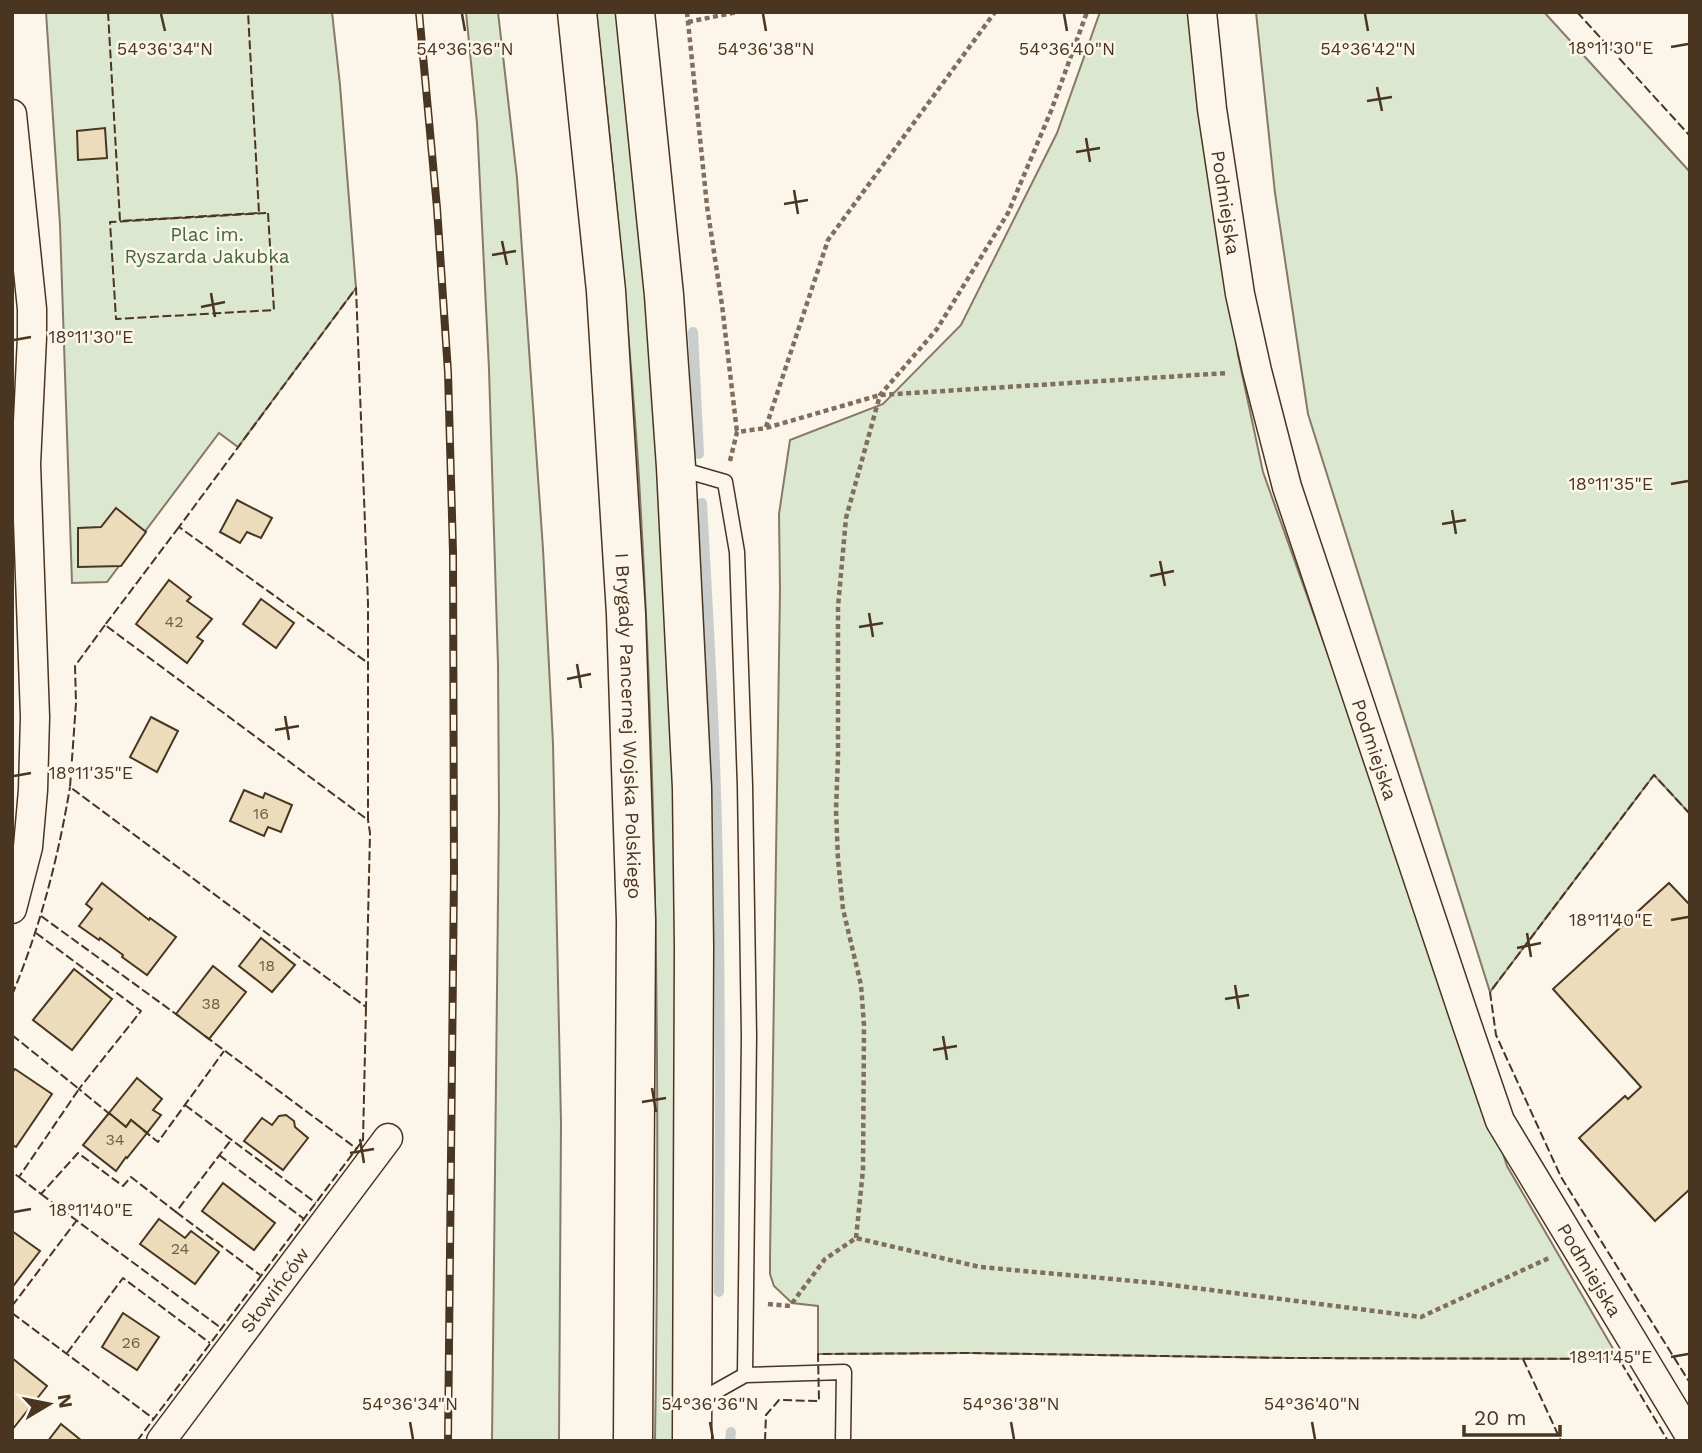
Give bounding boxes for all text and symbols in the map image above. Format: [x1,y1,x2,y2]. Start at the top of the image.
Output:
text: 18°11'30"E [1568,37,1654,58]
text: 54°36'34"N [117,38,213,59]
text: 54°36'36"N [416,38,514,59]
text: 54°36'38"N [717,38,815,59]
text: 54°36'40"N [1019,38,1115,59]
text: 54°36'42"N [1320,38,1416,59]
street label: Podmiejska [1206,149,1245,257]
park label: Plac im. Ryszarda Jakubka [124,223,290,268]
text: 18°11'30"E [48,326,134,347]
text: 18°11'35"E [1569,473,1653,494]
street label: I Brygady Pancernej Wojska Polskiego [610,552,646,899]
house number: 42 [164,612,184,631]
street label: Podmiejska [1347,696,1402,803]
text: 18°11'35"E [49,762,133,783]
house number: 16 [253,804,269,823]
text: 18°11'40"E [1569,909,1653,930]
house number: 18 [259,956,275,975]
house number: 38 [201,994,221,1013]
house number: 34 [105,1130,125,1149]
text: 18°11'40"E [49,1199,133,1220]
street label: Podmiejska [1552,1219,1627,1321]
house number: 24 [171,1239,190,1258]
street label: Słowińców [235,1243,314,1337]
house number: 26 [121,1333,141,1352]
text: 18°11'45"E [1569,1346,1653,1367]
north arrow [14,1369,84,1439]
text: N [53,1392,78,1410]
text: 54°36'34"N [362,1393,458,1414]
text: 54°36'36"N [661,1393,759,1414]
text: 54°36'38"N [962,1393,1060,1414]
text: 54°36'40"N [1264,1393,1360,1414]
scale bar [1464,1394,1560,1438]
text: 20 m [1474,1405,1526,1430]

